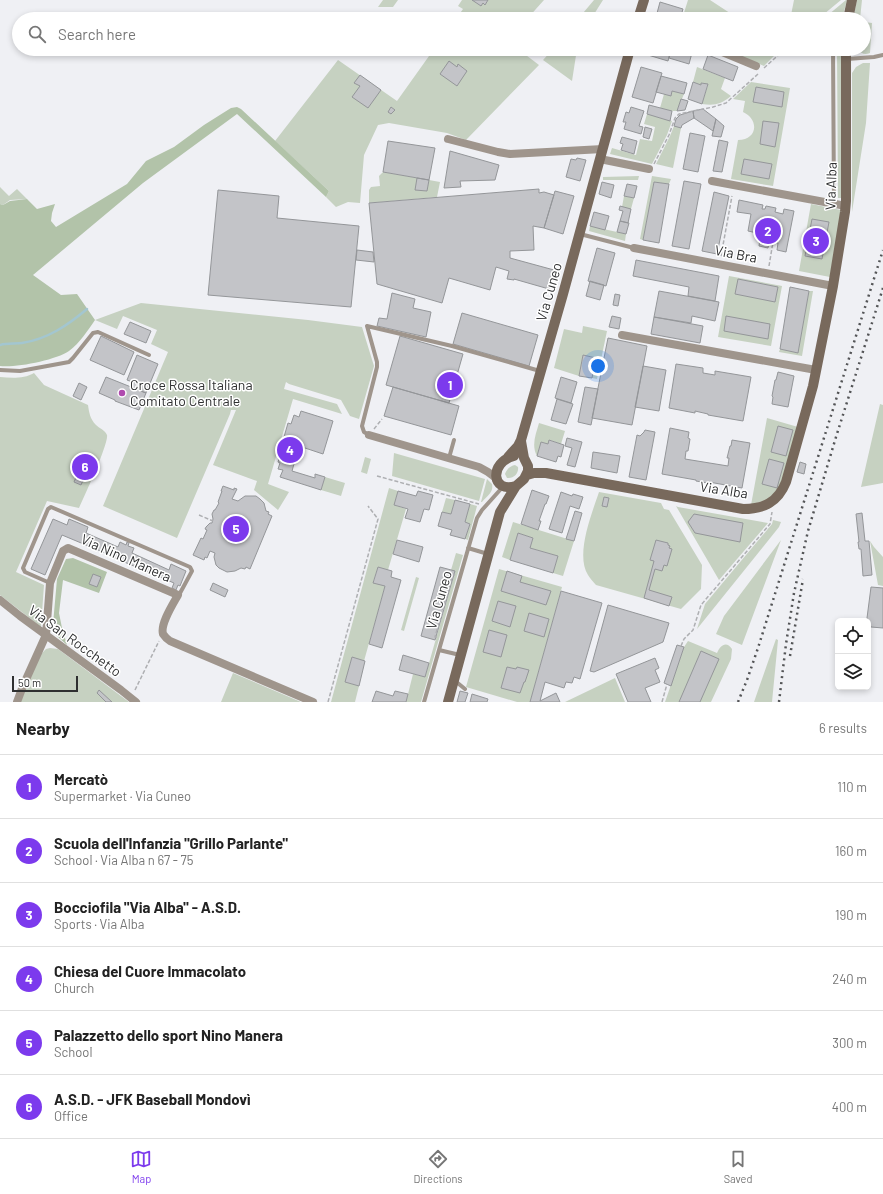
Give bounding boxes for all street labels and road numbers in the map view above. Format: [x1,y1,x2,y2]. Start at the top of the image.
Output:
street label: Via Alba [821,162,840,210]
street label: Via Bra [713,241,759,266]
street label: Via Cuneo [532,261,565,323]
street label: Via Alba [699,477,749,502]
street label: Via Nino Manera [78,530,174,585]
street label: Via Cuneo [422,569,455,631]
street label: Via San Rocchetto [26,601,125,680]

